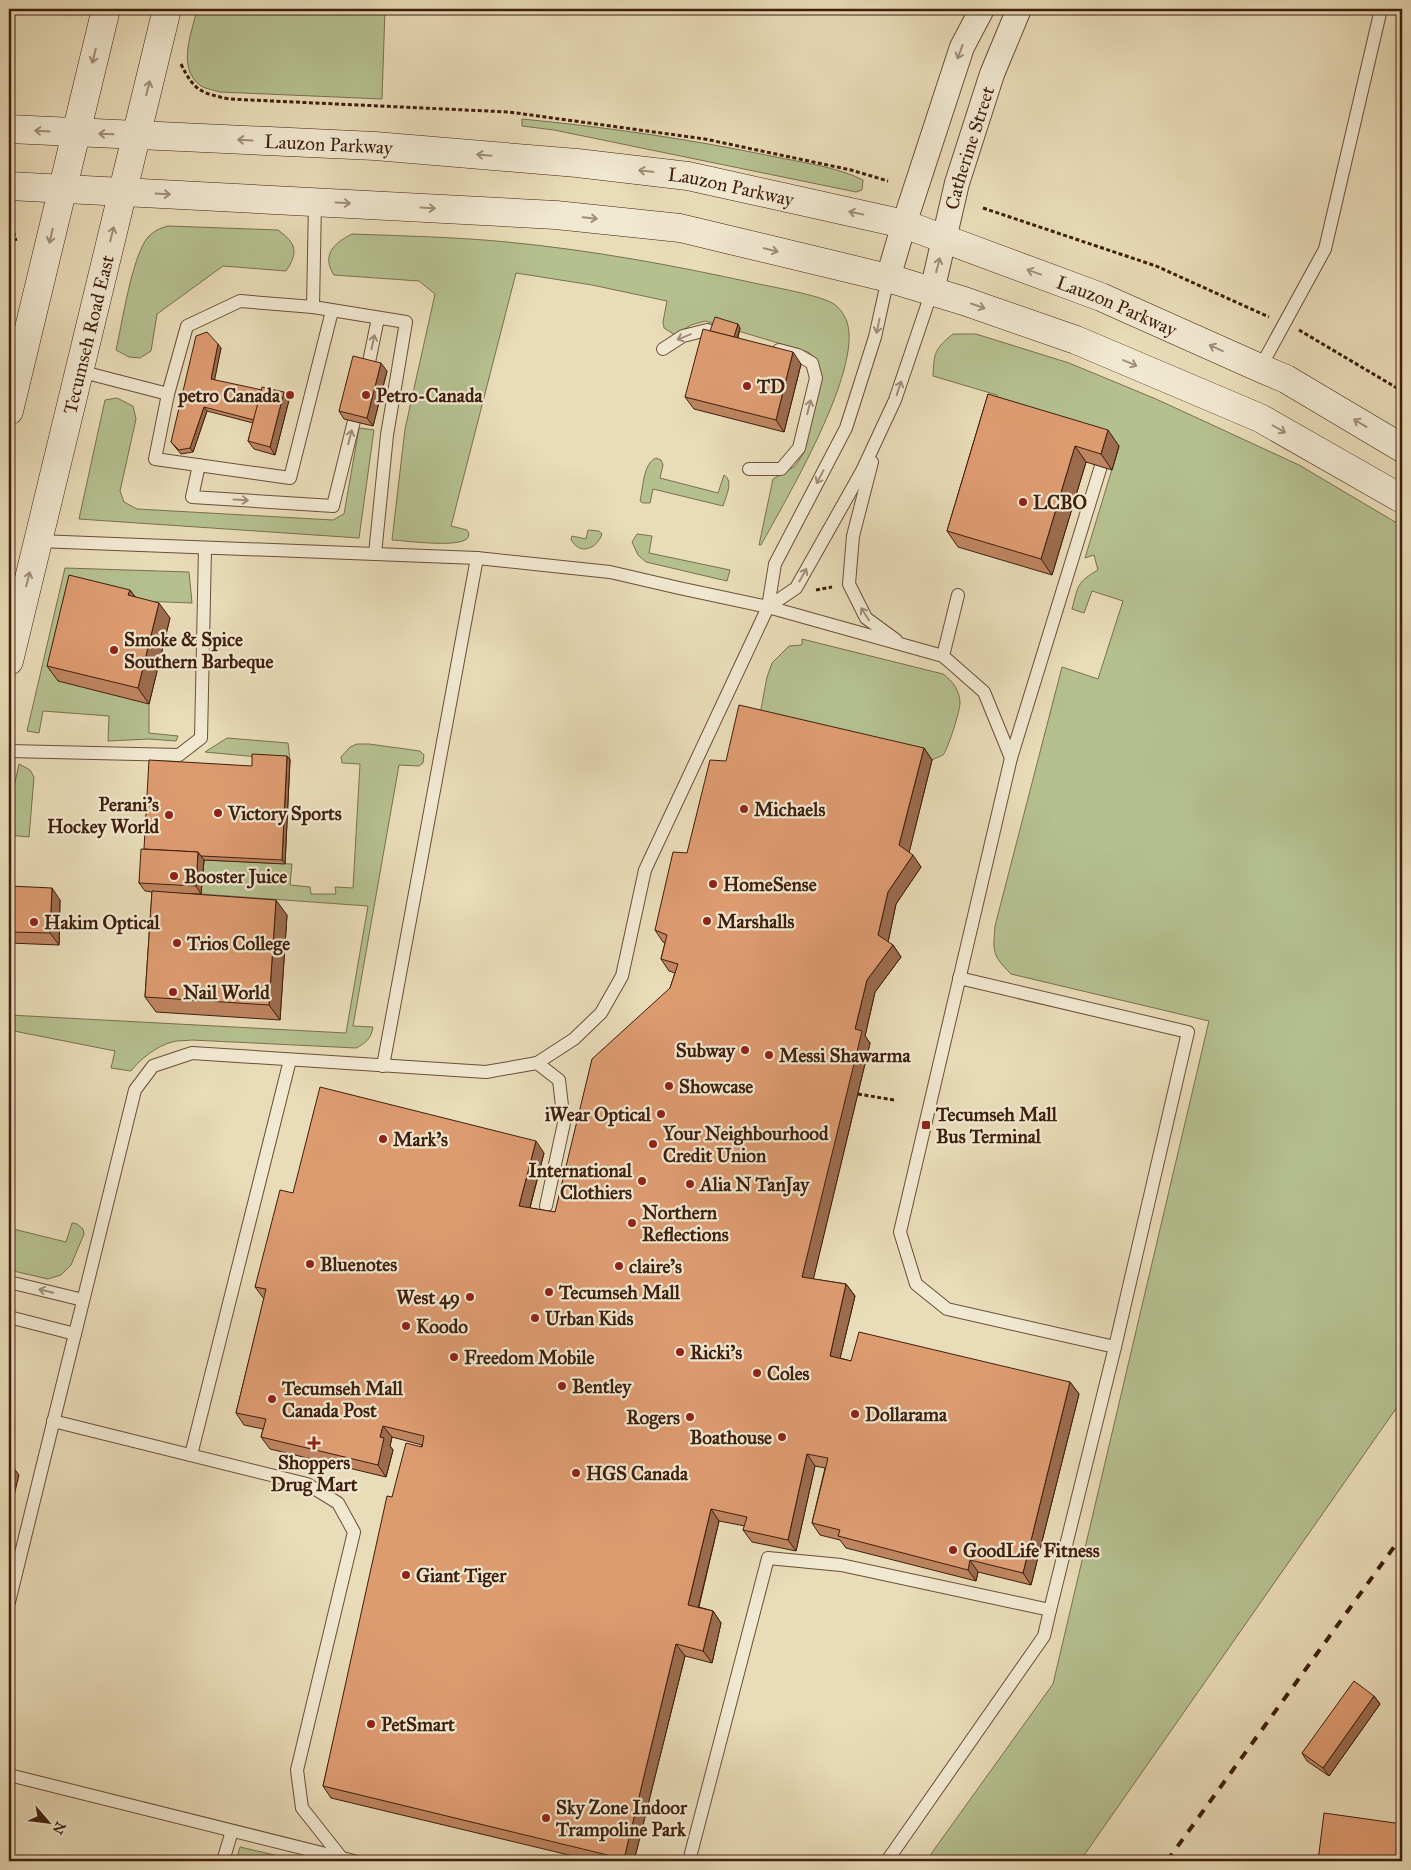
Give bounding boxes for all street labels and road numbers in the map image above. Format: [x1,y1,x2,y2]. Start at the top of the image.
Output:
street label: Catherine Street [940,83,999,212]
street label: Lauzon Parkway [264,130,395,160]
street label: Lauzon Parkway [667,163,797,211]
street label: Tecumseh Road East [58,252,119,416]
street label: Lauzon Parkway [1053,271,1181,342]

